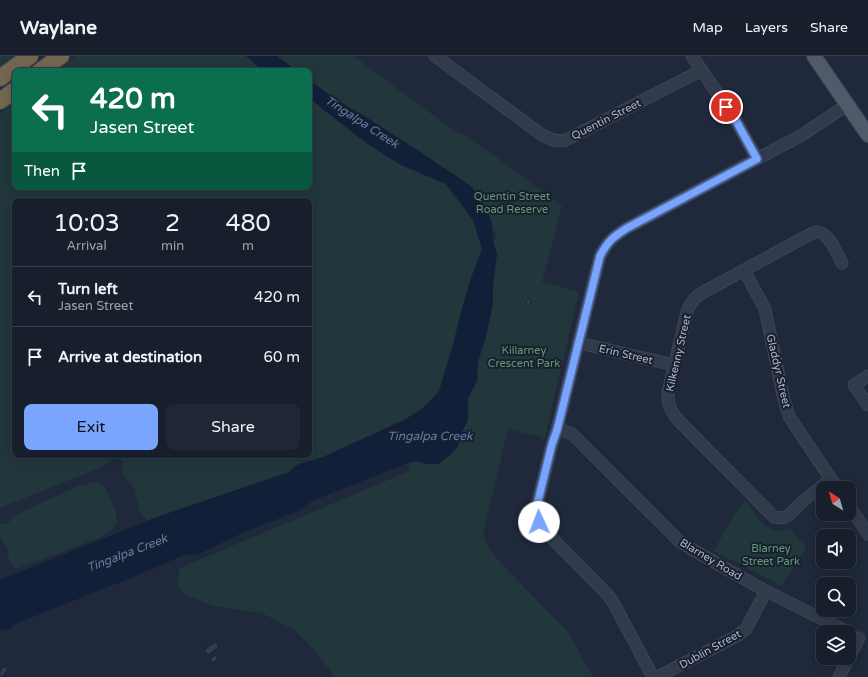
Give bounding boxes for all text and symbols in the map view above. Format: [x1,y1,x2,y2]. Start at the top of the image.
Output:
text: Waylane [20,17,97,39]
text: Map [693,19,723,36]
text: Layers [745,19,788,36]
text: Share [810,19,848,36]
text: 420 m [90,82,176,116]
icon: left [24,84,76,136]
pin [709,90,743,124]
water label: Tingalpa Creek [323,93,403,152]
street label: Quentin Street [569,96,643,143]
icon: arrive [715,96,737,118]
text: Jasen Street [90,116,194,138]
icon: arrive [68,160,90,182]
text: Then [24,162,60,180]
park label: Quentin Street Road Reserve [474,190,550,216]
text: 10:03 [53,209,120,238]
text: 2 [165,209,180,238]
text: 480 [225,209,271,238]
text: Arrival [66,238,107,254]
text: min [161,238,184,254]
text: m [242,238,254,254]
text: Turn left [58,280,118,298]
icon: left [24,286,46,308]
text: 420 m [254,288,300,306]
text: Jasen Street [58,298,133,314]
street label: Kilkenny Street [663,313,694,393]
street label: Gladdyr Street [764,333,793,409]
street label: Erin Street [598,342,654,367]
park label: Killarney Crescent Park [488,344,560,370]
icon: arrive [24,346,46,368]
text: Arrive at destination [58,348,202,366]
text: 60 m [263,348,300,366]
button: Exit [24,404,158,450]
button: Share [166,404,300,450]
water label: Tingalpa Creek [387,429,474,443]
north arrow [816,481,856,521]
map controls [816,481,856,665]
position arrow [518,501,560,543]
button: sound [816,529,856,569]
water label: Tingalpa Creek [85,531,171,575]
street label: Blarney Road [677,536,744,583]
park label: Blarney Street Park [742,542,800,568]
button: search [816,577,856,617]
button: layers [816,625,856,665]
street label: Dublin Street [677,627,743,672]

